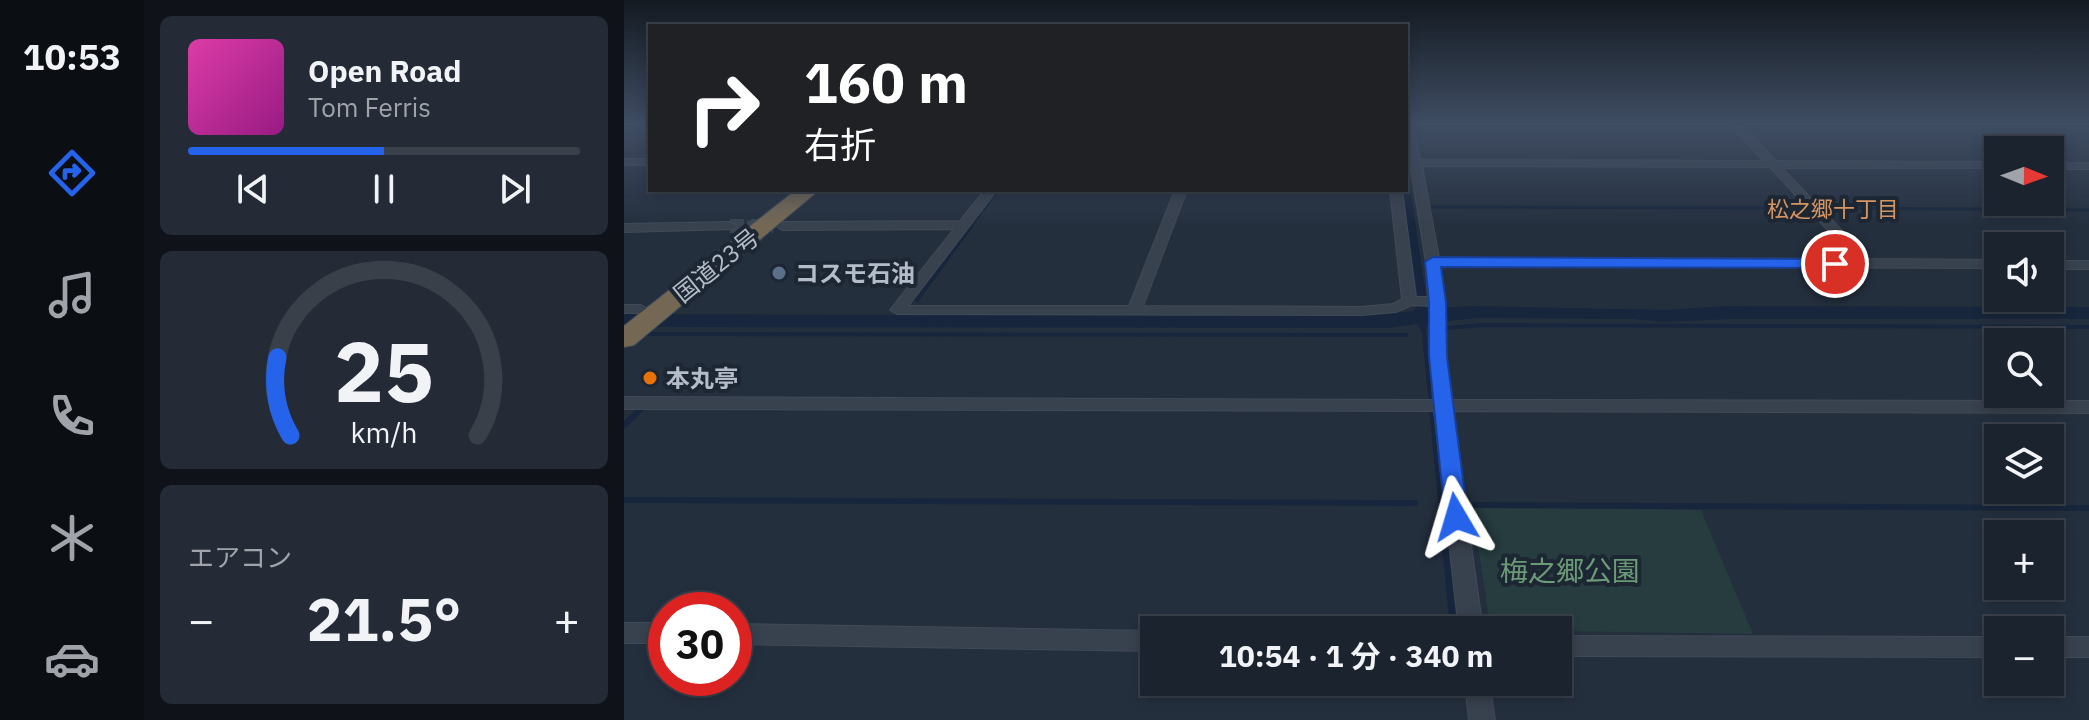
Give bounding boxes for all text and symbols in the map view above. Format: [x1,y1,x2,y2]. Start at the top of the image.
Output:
text: 10:53 [23,33,121,80]
text: 160 m [804,46,968,118]
text: Open Road [308,51,461,90]
icon: right [672,56,776,160]
text: Tom Ferris [308,90,431,124]
text: 右折 [804,121,876,168]
north arrow [1984,136,2064,216]
map controls [1984,136,2064,696]
icon: directions [44,145,100,201]
icon: previous [231,167,275,211]
icon: pause [362,167,406,211]
icon: next [493,167,537,211]
district label: 松之郷十丁目 [1767,194,1899,223]
street label: 国道23号 [667,221,765,309]
pin [1801,230,1869,298]
button: sound [1984,232,2064,312]
icon: arrive [1813,242,1857,286]
place label: コスモ石油 [795,257,915,289]
marker: コスモ石油 [770,264,788,282]
icon: music [44,267,100,323]
text: 25 [334,317,434,425]
button: search [1984,328,2064,408]
place label: 本丸亭 [666,362,738,394]
marker: 本丸亭 [641,369,659,387]
icon: phone [44,388,100,444]
text: km/h [350,414,418,451]
button: layers [1984,424,2064,504]
position arrow [1414,475,1498,559]
icon: climate [44,510,100,566]
button: + [1984,520,2064,600]
text: エアコン [188,540,292,574]
park label: 梅之郷公園 [1500,552,1640,589]
text: 21.5° [307,579,461,658]
text: − [188,591,214,648]
text: + [554,591,580,648]
speed limit sign: 30 [648,592,752,696]
button: − [1984,616,2064,696]
icon: car [44,631,100,687]
text: 10:54 · 1 分 · 340 m [1219,636,1493,675]

